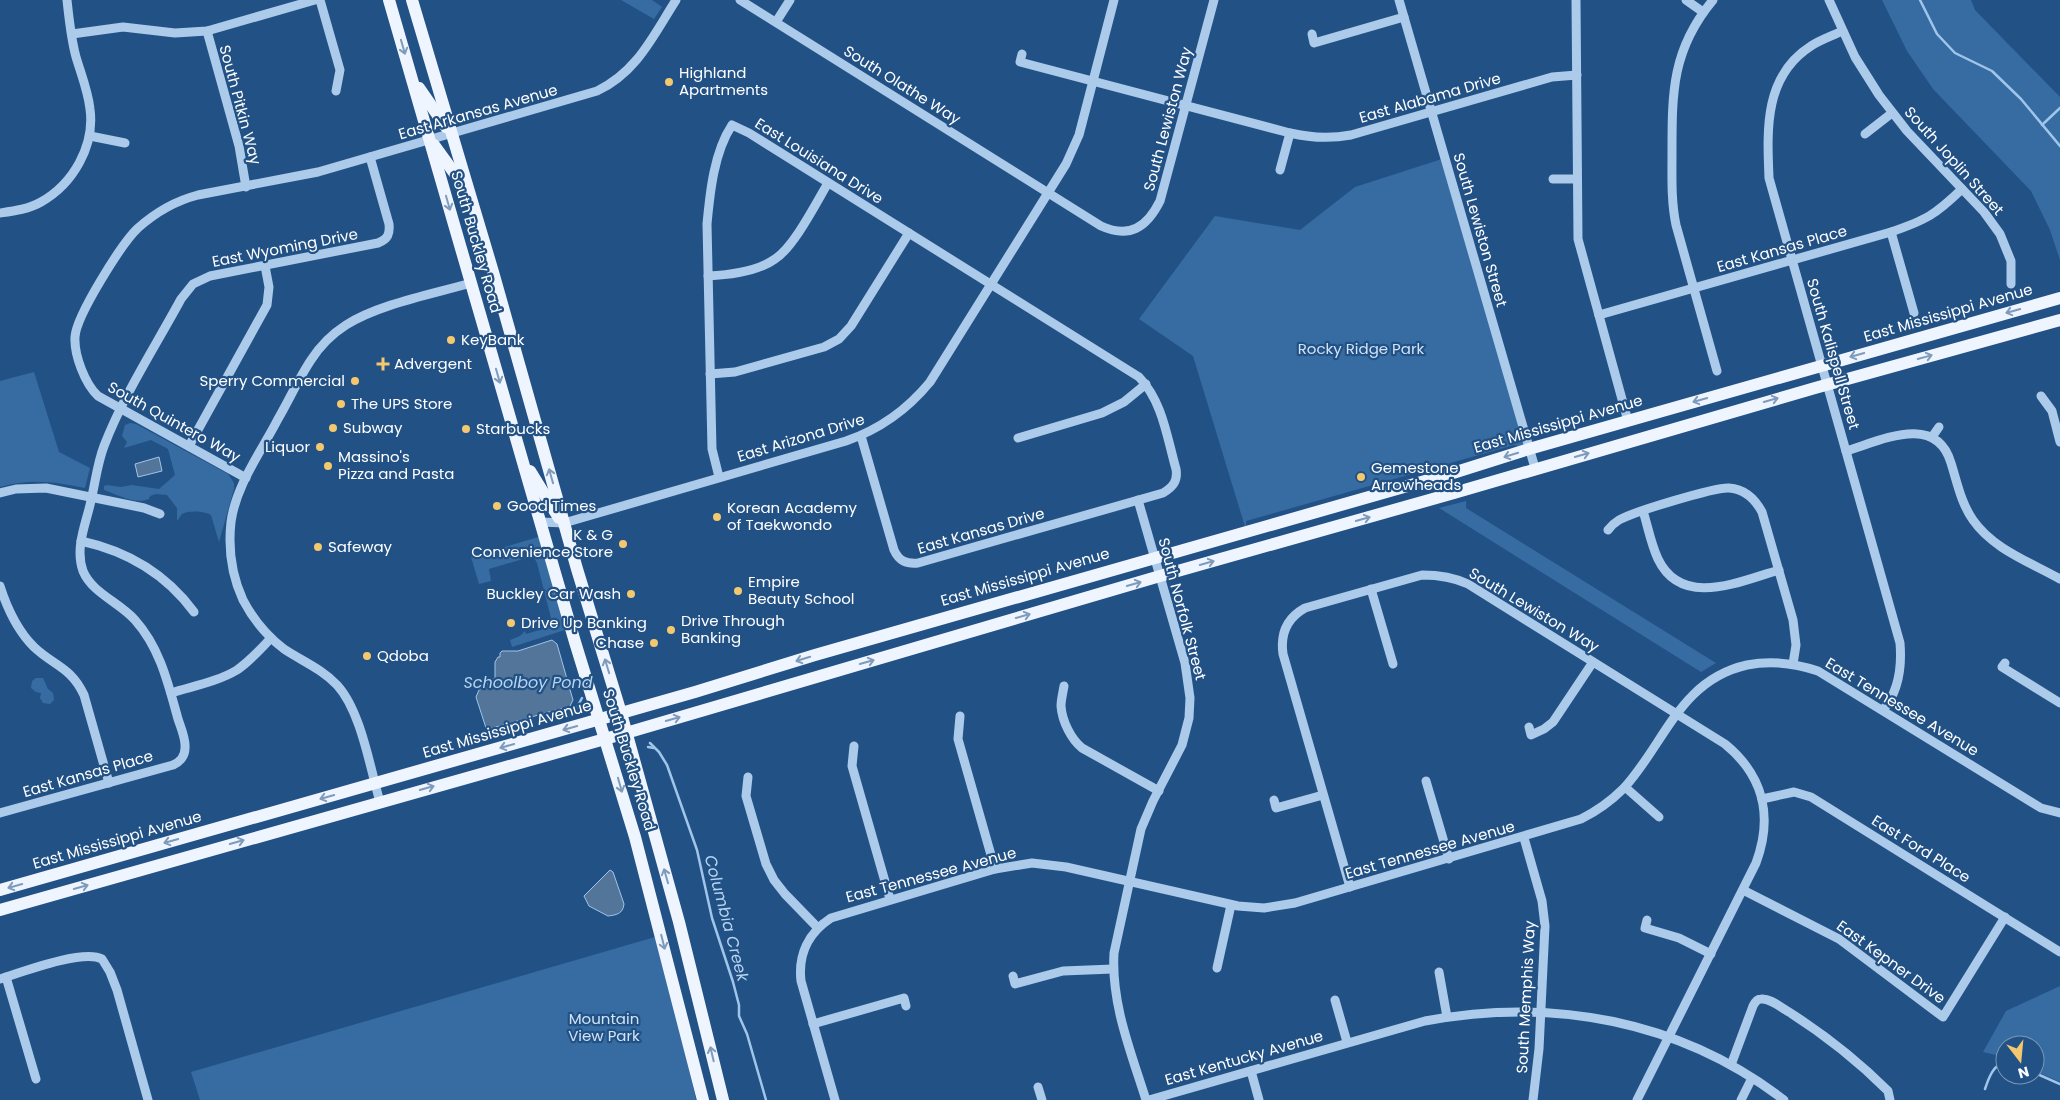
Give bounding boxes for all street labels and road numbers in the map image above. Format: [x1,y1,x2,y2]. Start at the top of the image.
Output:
street label: South Olathe Way [840,40,965,129]
street label: South Pitkin Way [214,43,267,168]
street label: South Lewiston Way [1138,44,1197,193]
street label: East Alabama Drive [1357,67,1503,128]
street label: East Arkansas Avenue [396,79,560,144]
street label: South Joplin Street [1900,102,2009,220]
street label: East Louisiana Drive [751,113,887,209]
street label: South Lewiston Street [1448,150,1513,309]
street label: South Buckley Road [446,168,507,315]
street label: East Kansas Place [1714,220,1849,277]
street label: East Wyoming Drive [210,223,360,272]
street label: South Kalispell Street [1802,276,1865,432]
street label: East Mississippi Avenue [1861,278,2035,347]
street label: South Quintero Way [104,376,245,467]
street label: East Mississippi Avenue [1471,389,1645,458]
street label: East Arizona Drive [735,408,867,467]
street label: East Kansas Drive [915,502,1047,559]
street label: South Norfolk Street [1153,535,1212,682]
street label: East Mississippi Avenue [938,542,1112,611]
street label: South Lewiston Way [1465,562,1604,657]
street label: East Tennessee Avenue [1822,652,1983,761]
street label: South Buckley Road [598,686,661,833]
street label: East Mississippi Avenue [420,694,594,763]
street label: East Kansas Place [20,745,155,802]
street label: East Mississippi Avenue [30,805,204,874]
street label: East Ford Place [1868,810,1975,887]
street label: East Tennessee Avenue [1343,815,1517,884]
street label: East Tennessee Avenue [843,842,1018,907]
street label: East Kepner Drive [1833,915,1950,1008]
street label: South Memphis Way [1511,919,1540,1074]
street label: East Kentucky Avenue [1162,1025,1325,1090]

